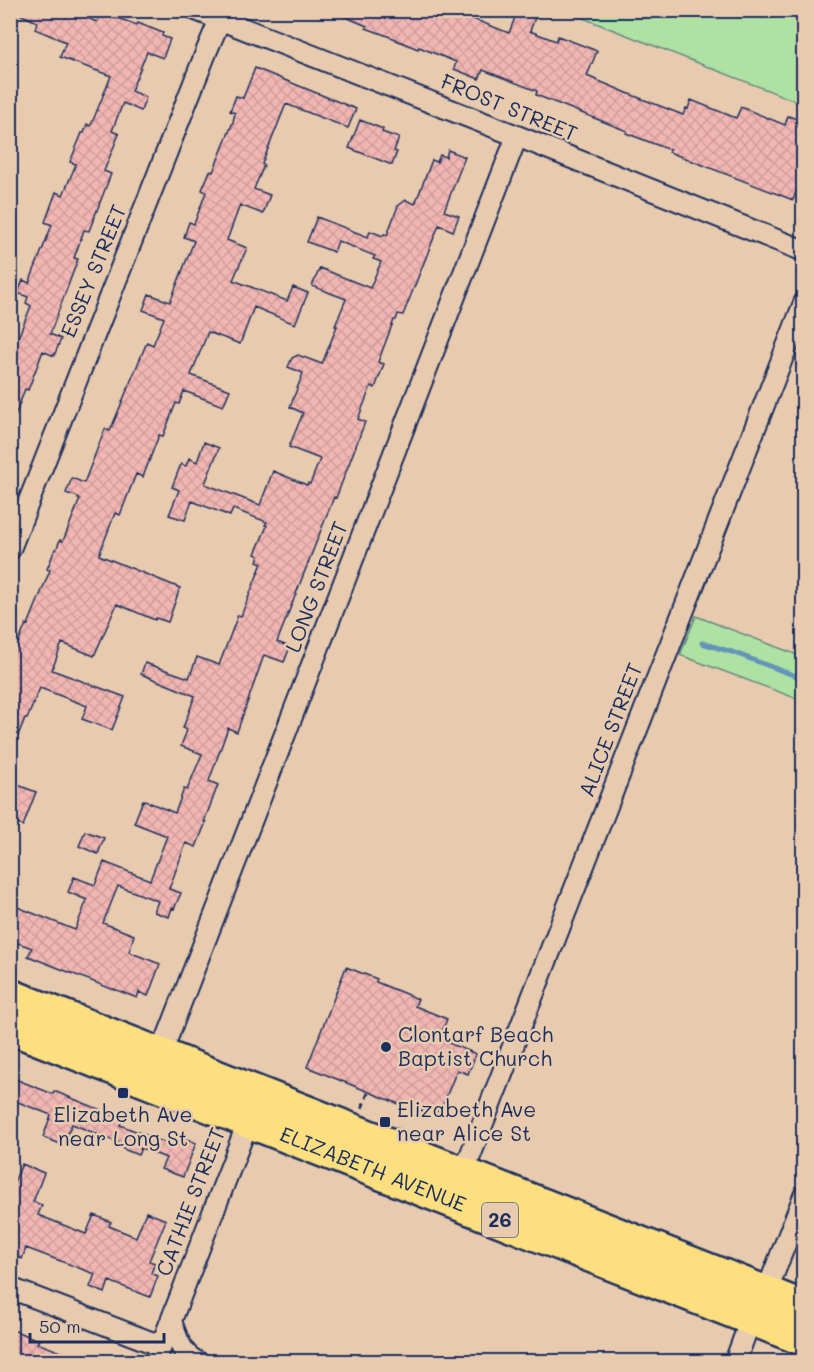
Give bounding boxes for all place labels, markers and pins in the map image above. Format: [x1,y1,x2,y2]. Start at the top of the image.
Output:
place label: Clontarf Beach Baptist Church [398,1020,553,1071]
marker: Clontarf Beach Baptist Church [379,1040,393,1054]
marker: Elizabeth Ave near Long St [116,1086,130,1100]
place label: Elizabeth Ave near Alice St [397,1095,536,1146]
place label: Elizabeth Ave near Long St [53,1100,193,1151]
marker: Elizabeth Ave near Alice St [378,1115,392,1129]

